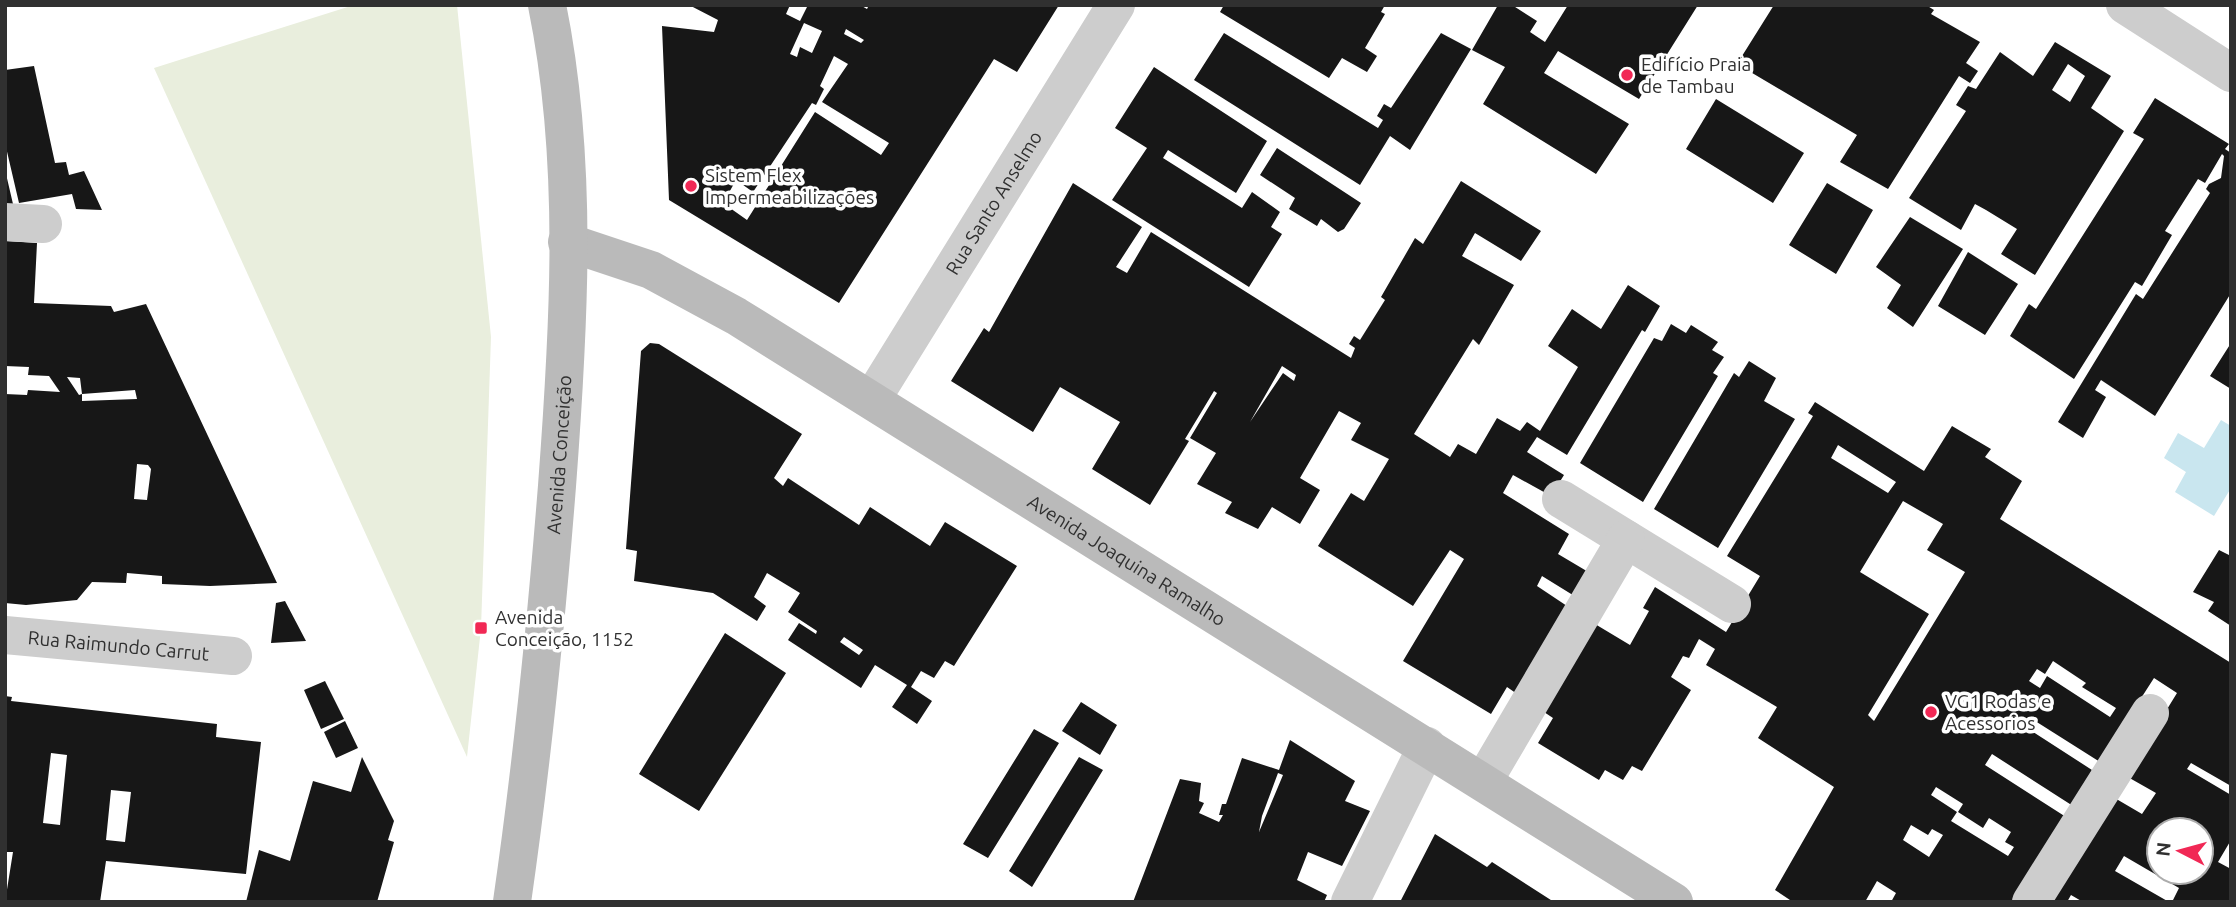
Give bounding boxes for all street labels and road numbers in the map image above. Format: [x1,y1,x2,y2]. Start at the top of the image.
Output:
street label: Rua Santo Anselmo [941,127,1046,278]
street label: Avenida Conceição [542,374,575,535]
street label: Avenida Joaquina Ramalho [1024,490,1230,630]
street label: Rua Raimundo Carrut [27,626,211,665]

